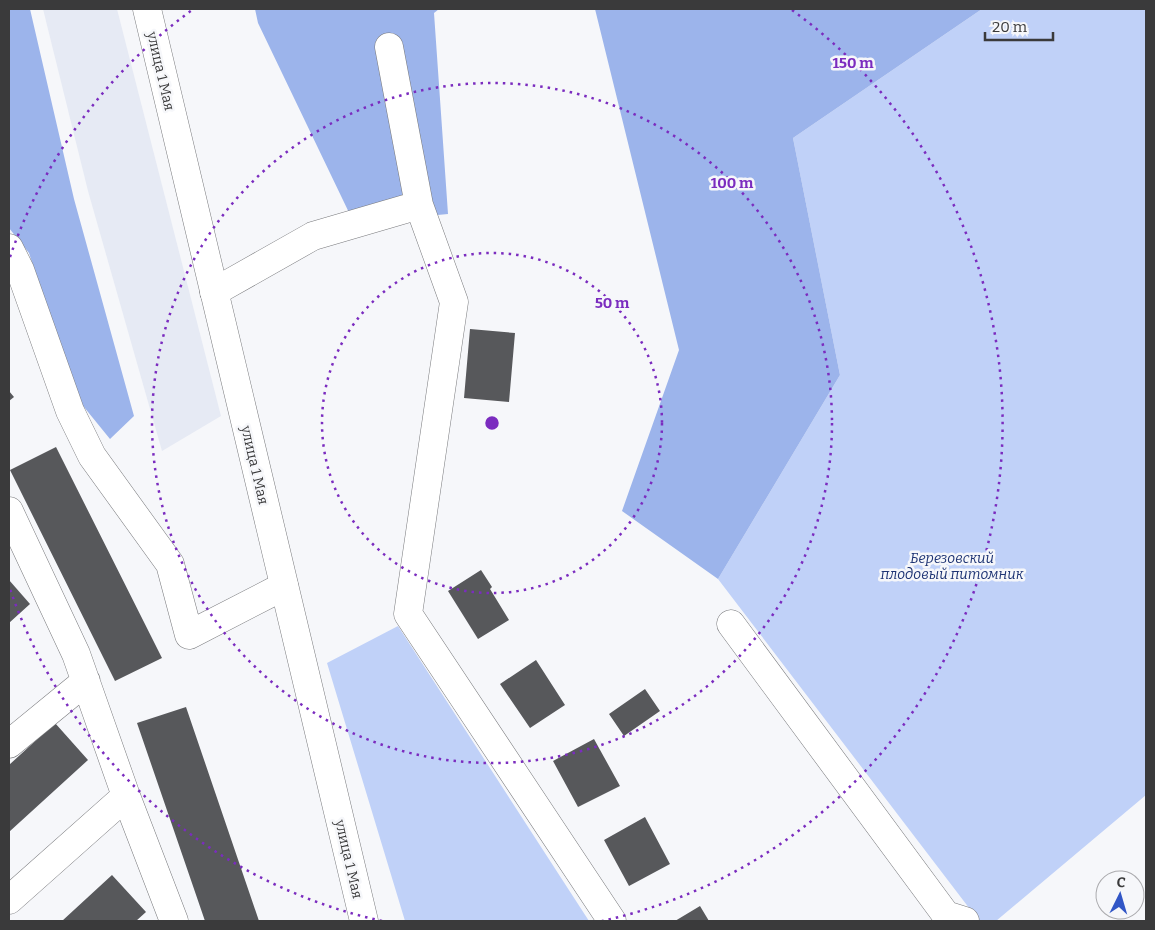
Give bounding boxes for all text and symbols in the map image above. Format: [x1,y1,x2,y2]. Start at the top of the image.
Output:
scale bar [985,10,1052,42]
text: 20 m [992,18,1028,36]
street label: улица 1 Мая [143,29,178,112]
text: 150 m [832,54,874,72]
text: 100 m [711,174,754,192]
text: 50 m [595,294,630,312]
centre of rings [483,414,501,432]
street label: улица 1 Мая [237,423,272,506]
park label: Березовский плодовый питомник [879,550,1024,583]
street label: улица 1 Мая [331,817,366,900]
north arrow [1095,870,1145,920]
text: С [1116,874,1126,891]

